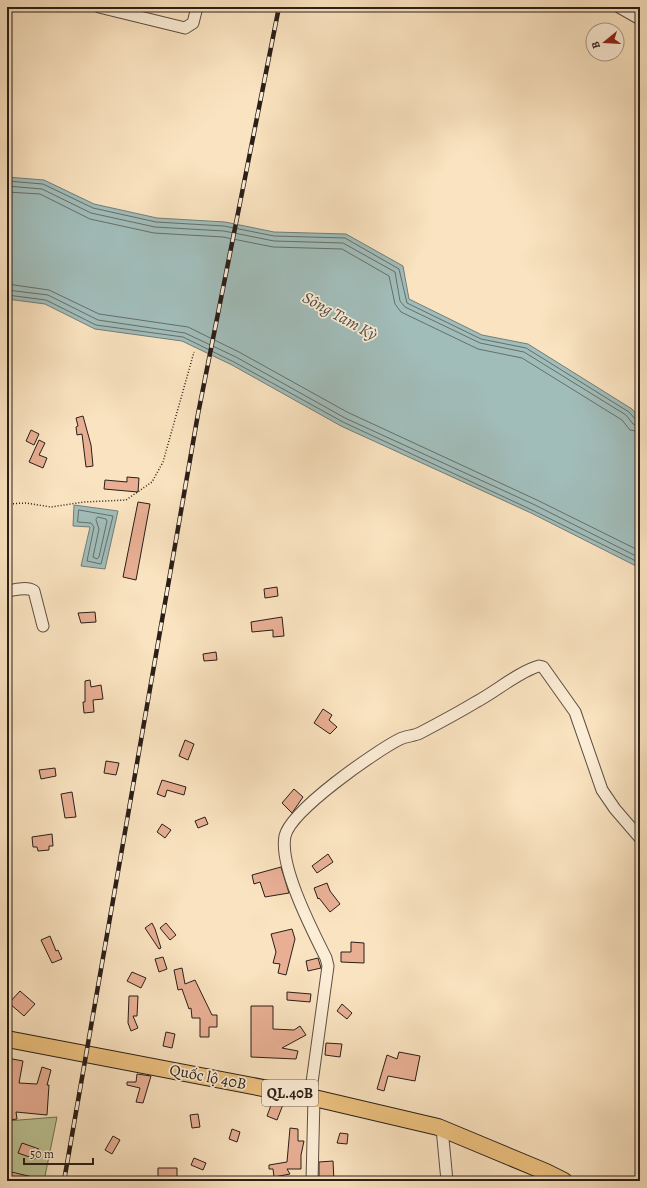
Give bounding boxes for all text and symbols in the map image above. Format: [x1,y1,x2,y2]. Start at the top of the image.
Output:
north arrow [585,22,625,62]
text: B [588,39,604,51]
water label: Sông Tam Kỳ [298,286,382,346]
street label: Quốc lộ 40B [168,1059,248,1095]
road number: QL.40B [262,1080,318,1106]
scale bar [24,1140,93,1166]
text: 50 m [30,1146,54,1162]

